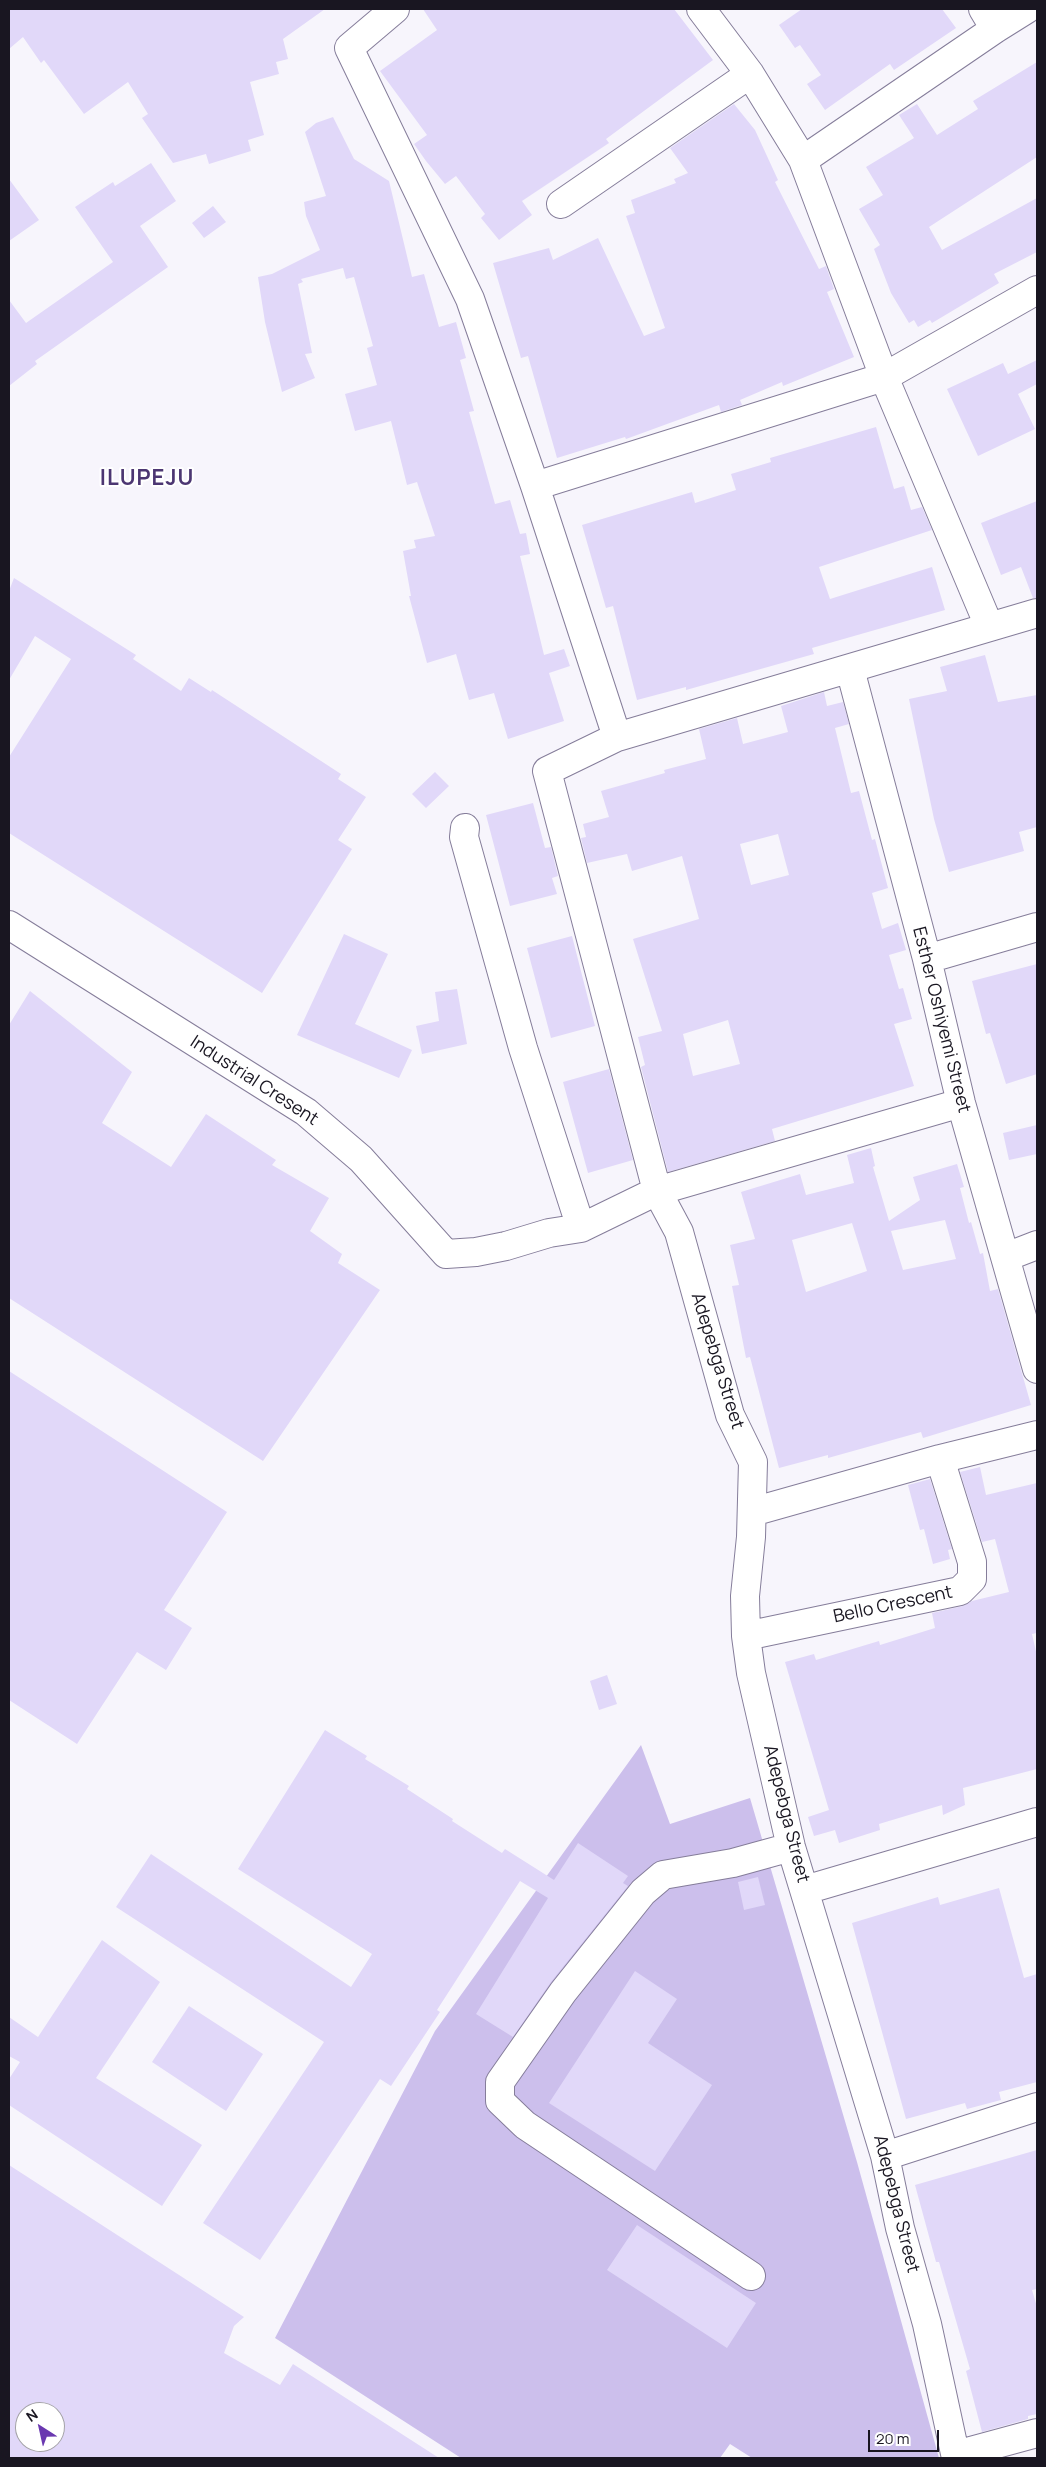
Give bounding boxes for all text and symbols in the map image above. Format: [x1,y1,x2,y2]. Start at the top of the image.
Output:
district label: ILUPEJU [99,466,195,492]
street label: Esther Oshiyemi Street [907,925,975,1115]
street label: Industrial Cresent [186,1031,322,1131]
street label: Adepebga Street [686,1290,748,1432]
street label: Bello Crescent [831,1582,955,1628]
street label: Adepebga Street [758,1743,814,1885]
street label: Adepebga Street [868,2133,924,2275]
north arrow [15,2402,65,2452]
text: N [22,2404,41,2426]
scale bar [871,2420,942,2452]
text: 20 m [876,2428,909,2449]

